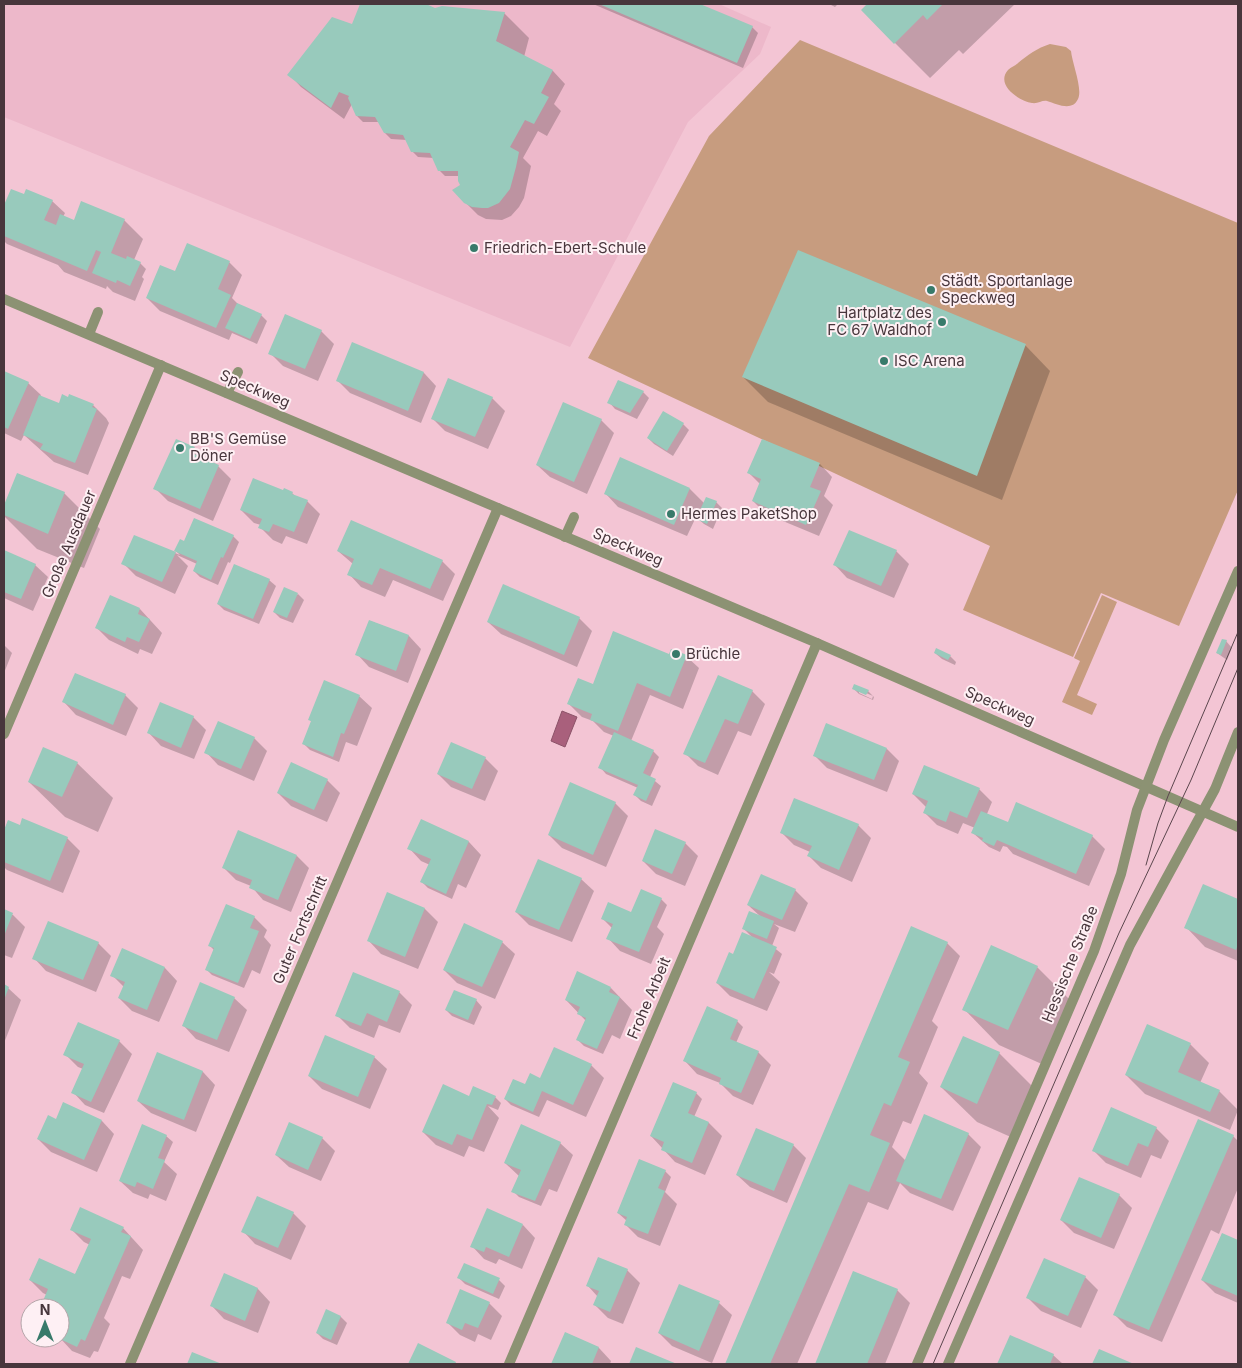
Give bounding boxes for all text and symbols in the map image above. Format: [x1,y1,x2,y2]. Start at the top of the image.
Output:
place label: Friedrich-Ebert-Schule [484,238,646,257]
marker: Friedrich-Ebert-Schule [468,242,480,254]
place label: Städt. Sportanlage Speckweg [941,271,1073,307]
marker: Städt. Sportanlage Speckweg [925,284,937,296]
place label: Hartplatz des FC 67 Waldhof [827,303,932,339]
marker: Hartplatz des FC 67 Waldhof [936,316,948,328]
place label: ISC Arena [894,351,965,370]
marker: ISC Arena [878,355,890,367]
street label: Speckweg [217,365,293,412]
place label: BB'S Gemüse Döner [190,429,287,465]
marker: BB'S Gemüse Döner [174,442,186,454]
street label: Große Ausdauer [37,486,100,601]
place label: Hermes PaketShop [681,504,817,523]
marker: Hermes PaketShop [665,508,677,520]
street label: Speckweg [590,523,666,570]
place label: Brüchle [686,644,740,663]
marker: Brüchle [670,648,682,660]
street label: Speckweg [962,682,1038,729]
street label: Guter Fortschritt [268,873,331,987]
street label: Hessische Straße [1037,903,1102,1025]
street label: Frohe Arbeit [623,954,674,1042]
north arrow [20,1298,70,1348]
text: N [40,1301,50,1318]

